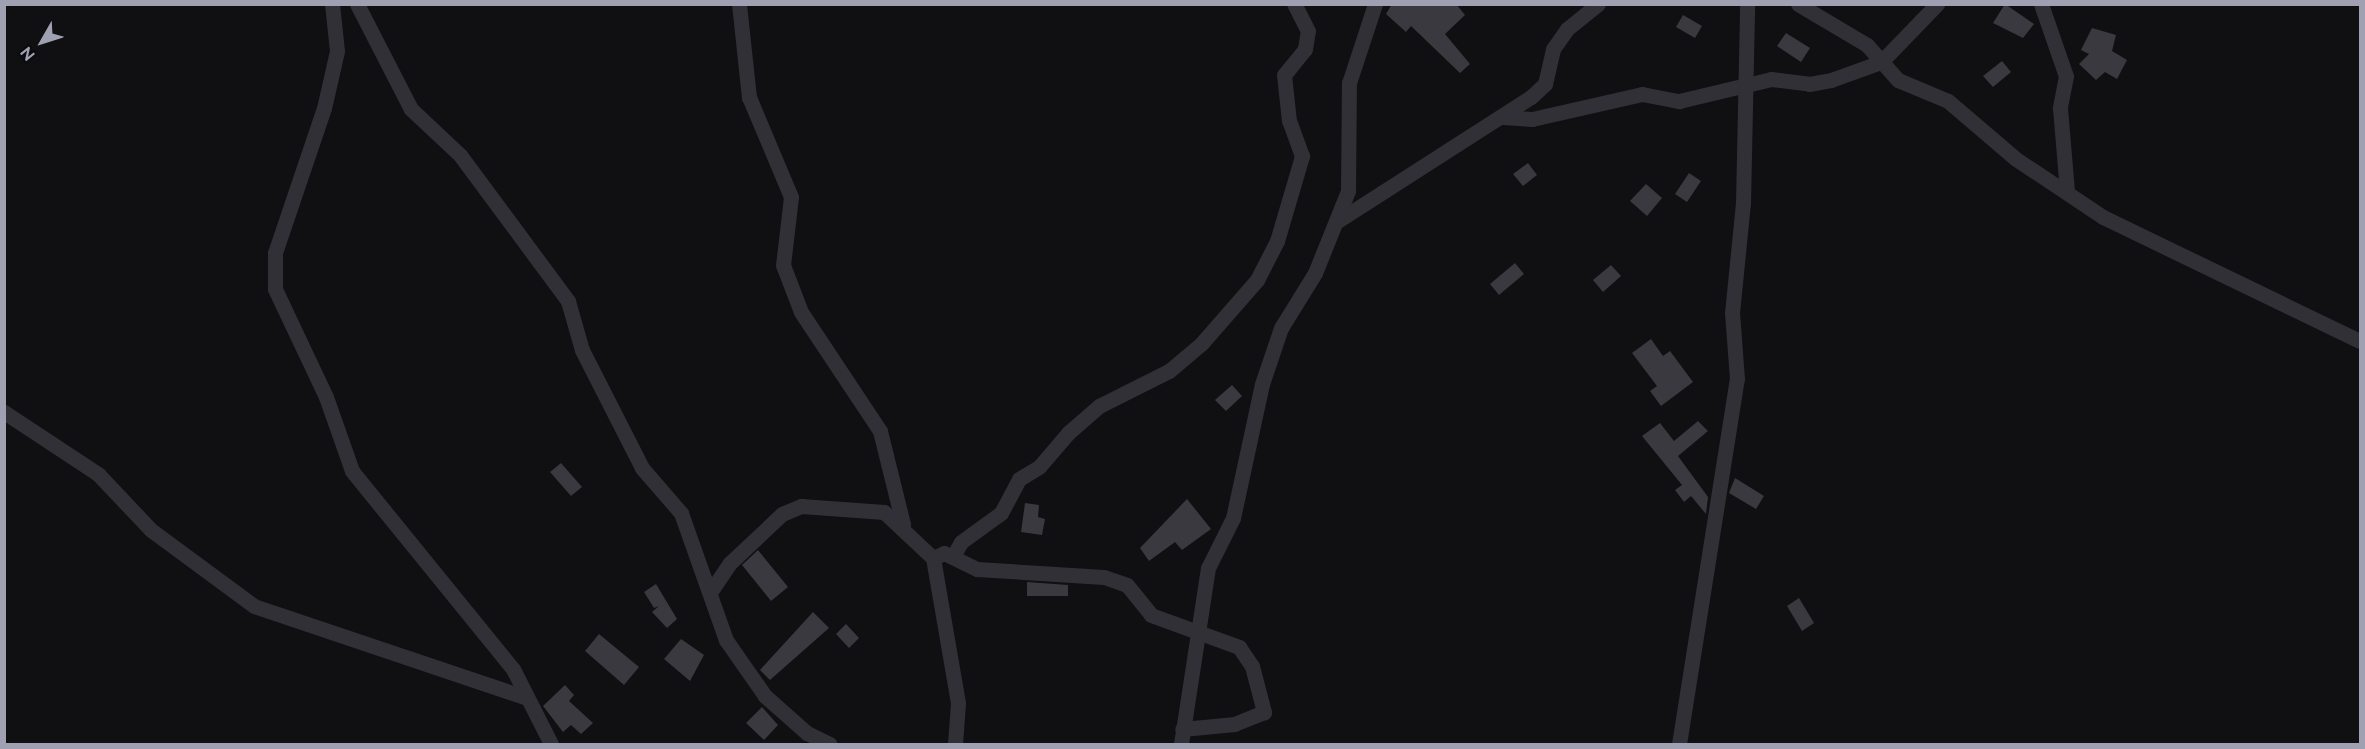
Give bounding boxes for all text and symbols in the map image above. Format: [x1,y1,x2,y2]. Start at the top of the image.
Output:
north arrow [12,12,72,72]
text: N [16,43,39,64]

